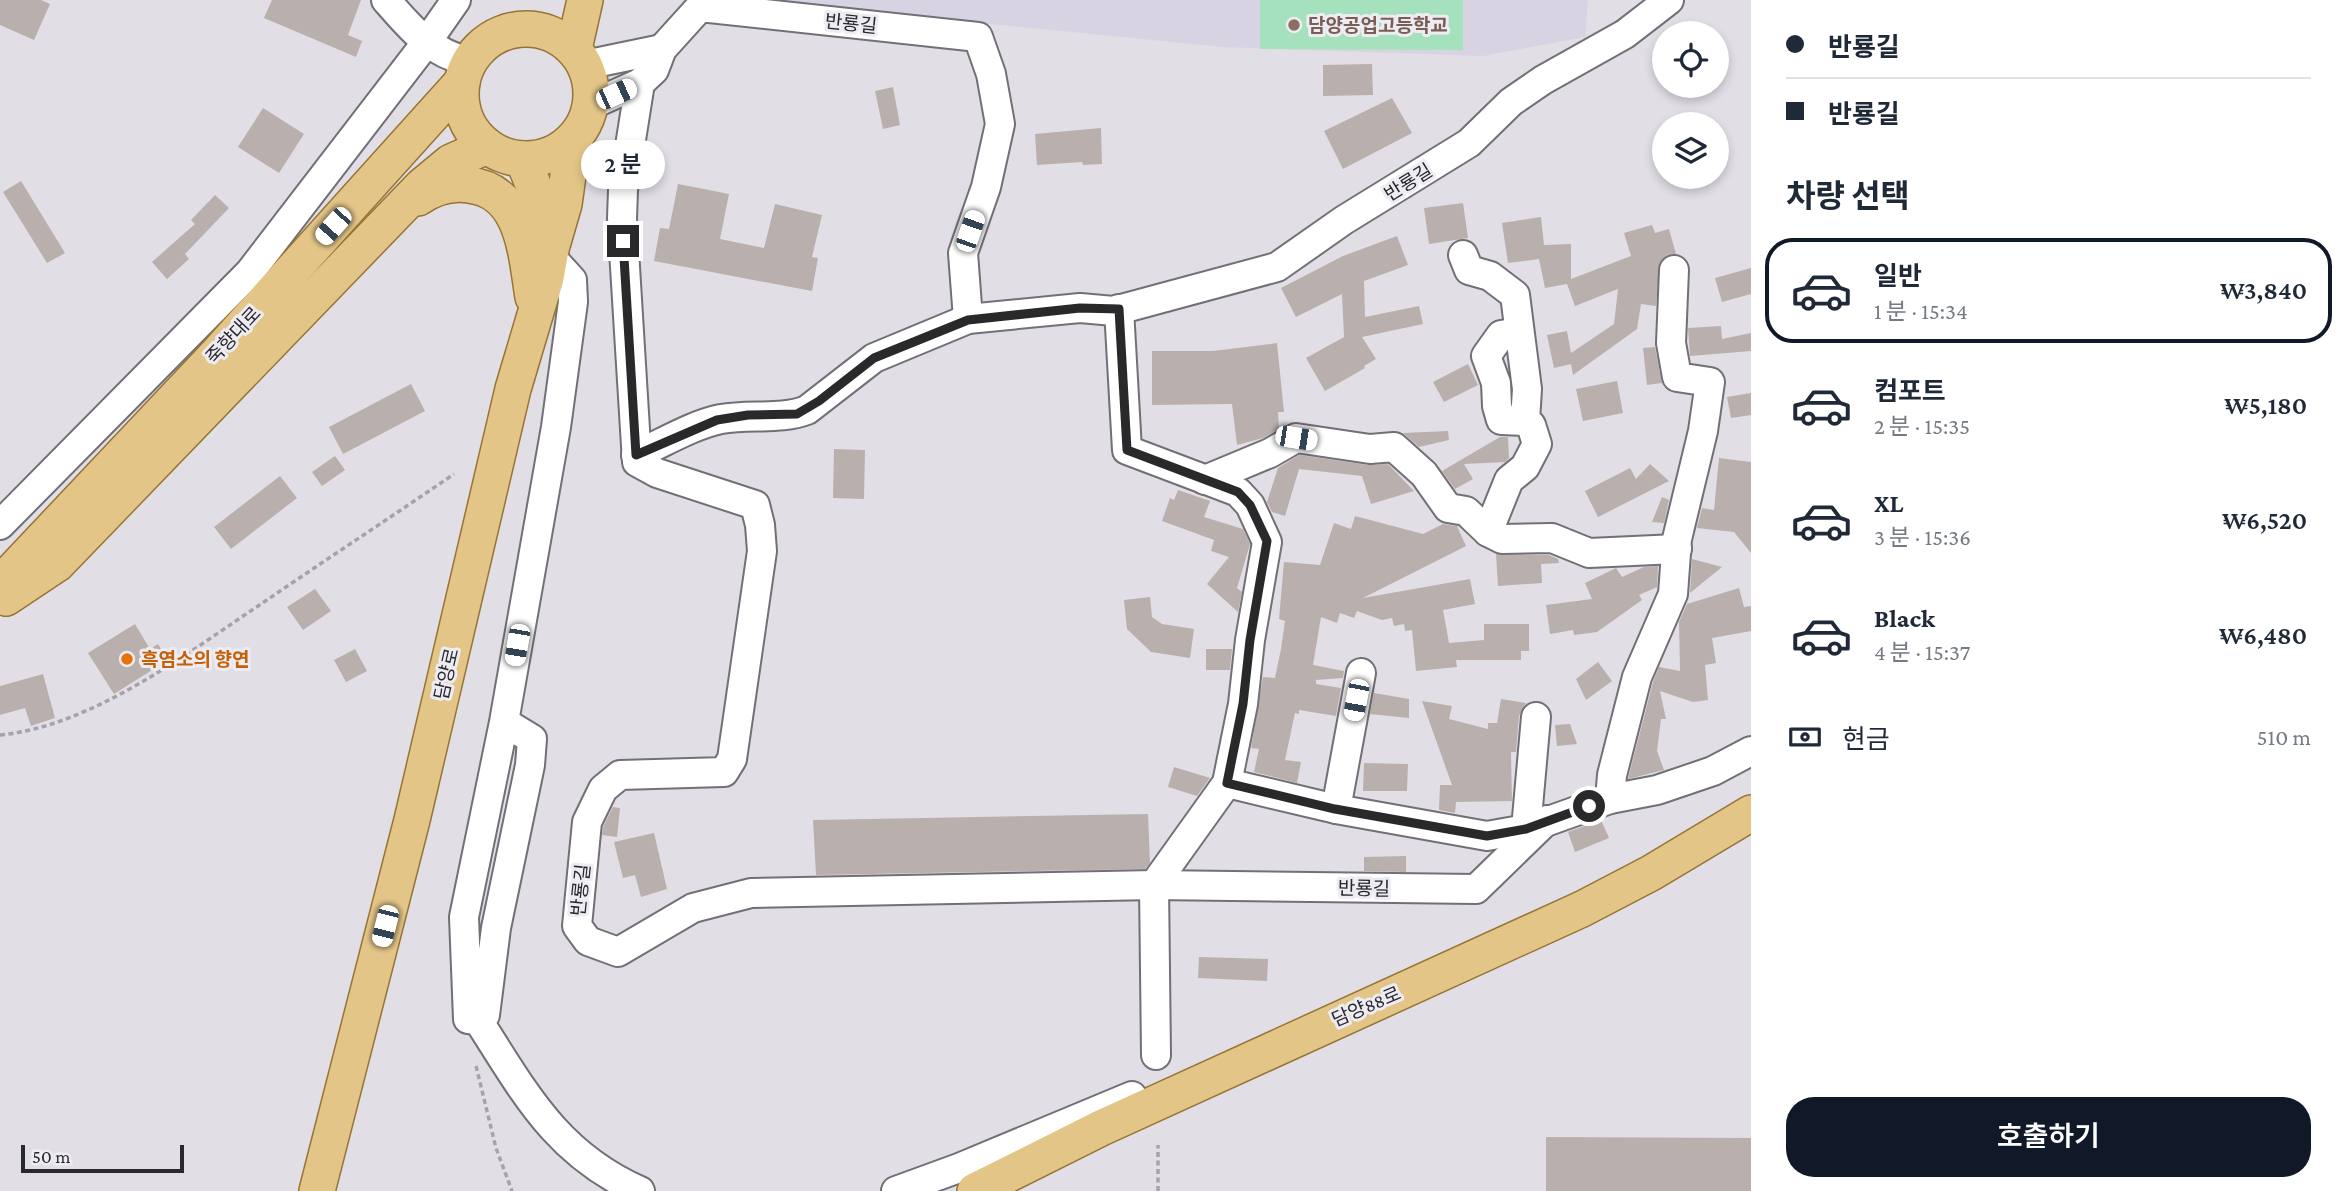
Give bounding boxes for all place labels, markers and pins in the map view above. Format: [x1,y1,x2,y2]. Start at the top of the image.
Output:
place label: 담양공업고등학교 [1308,15,1448,36]
marker: 담양공업고등학교 [1286,17,1302,33]
place label: 흑염소의 향연 [141,649,250,670]
marker: 흑염소의 향연 [119,651,135,667]

